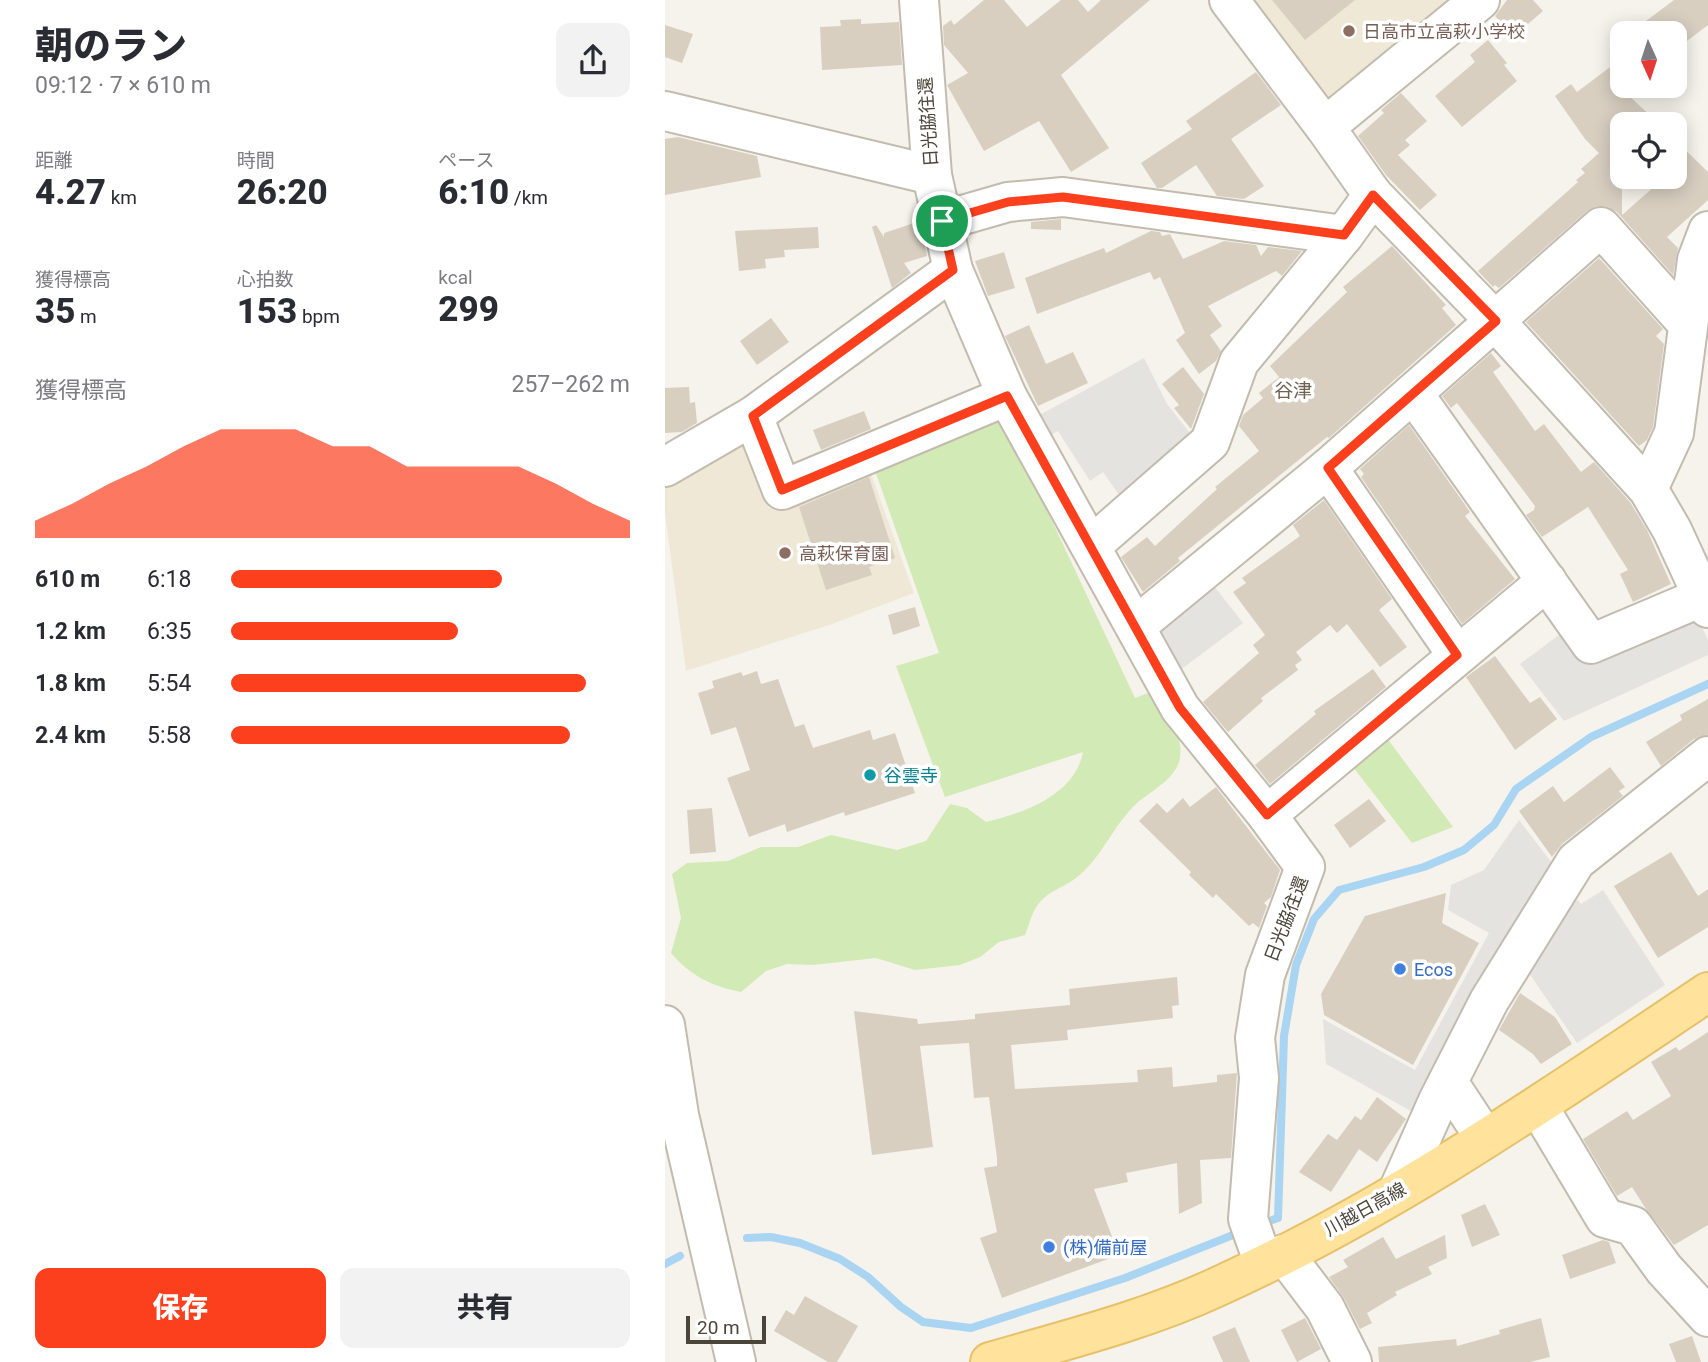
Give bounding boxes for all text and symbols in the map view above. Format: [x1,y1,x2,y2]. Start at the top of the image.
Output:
place label: 日高市立高萩小学校 [1363,21,1525,42]
north arrow [1610,21,1687,98]
map controls [1610,21,1687,189]
button: share [556,23,630,97]
marker: 日高市立高萩小学校 [1341,23,1357,39]
text: 朝のラン [35,24,187,68]
text: 09:12 · 7 × 610 m [35,72,211,99]
street label: 日光脇往還 [914,76,942,168]
button: locate [1610,112,1687,189]
text: 距離 [35,149,73,172]
text: 時間 [237,149,275,172]
text: ペース [438,149,494,172]
text: 4.27 [35,172,106,213]
text: 26:20 [237,172,328,213]
text: 6:10 [438,172,509,213]
text: km [106,186,137,209]
text: /km [509,186,548,209]
pin [912,191,972,251]
icon: arrive [923,202,961,240]
text: kcal [438,266,473,289]
text: 獲得標高 [35,268,111,291]
text: 心拍数 [237,268,294,291]
text: 299 [438,289,499,330]
text: 35 [35,291,75,332]
text: 153 [237,291,297,332]
text: m [75,305,97,328]
text: bpm [297,305,340,328]
text: 257–262 m [511,371,630,398]
text: 獲得標高 [35,377,127,404]
district label: 谷津 [1274,379,1312,402]
place label: 高萩保育園 [799,543,889,564]
marker: 高萩保育園 [777,545,793,561]
text: 610 m [35,566,100,593]
text: 6:18 [147,566,191,593]
text: 1.2 km [35,618,106,645]
text: 6:35 [147,618,191,645]
text: 1.8 km [35,670,106,697]
text: 5:54 [147,670,191,697]
text: 2.4 km [35,722,106,749]
text: 5:58 [147,722,191,749]
place label: 谷雲寺 [884,765,938,786]
marker: 谷雲寺 [862,767,878,783]
street label: 日光脇往還 [1260,873,1312,965]
place label: Ecos [1414,959,1453,980]
marker: Ecos [1392,961,1408,977]
street label: 川越日高線 [1321,1178,1409,1240]
place label: (株)備前屋 [1063,1237,1147,1259]
marker: (株)備前屋 [1041,1239,1057,1255]
button: 保存 [35,1268,326,1348]
button: 共有 [340,1268,630,1348]
scale bar [686,1313,767,1345]
text: 20 m [697,1316,740,1339]

